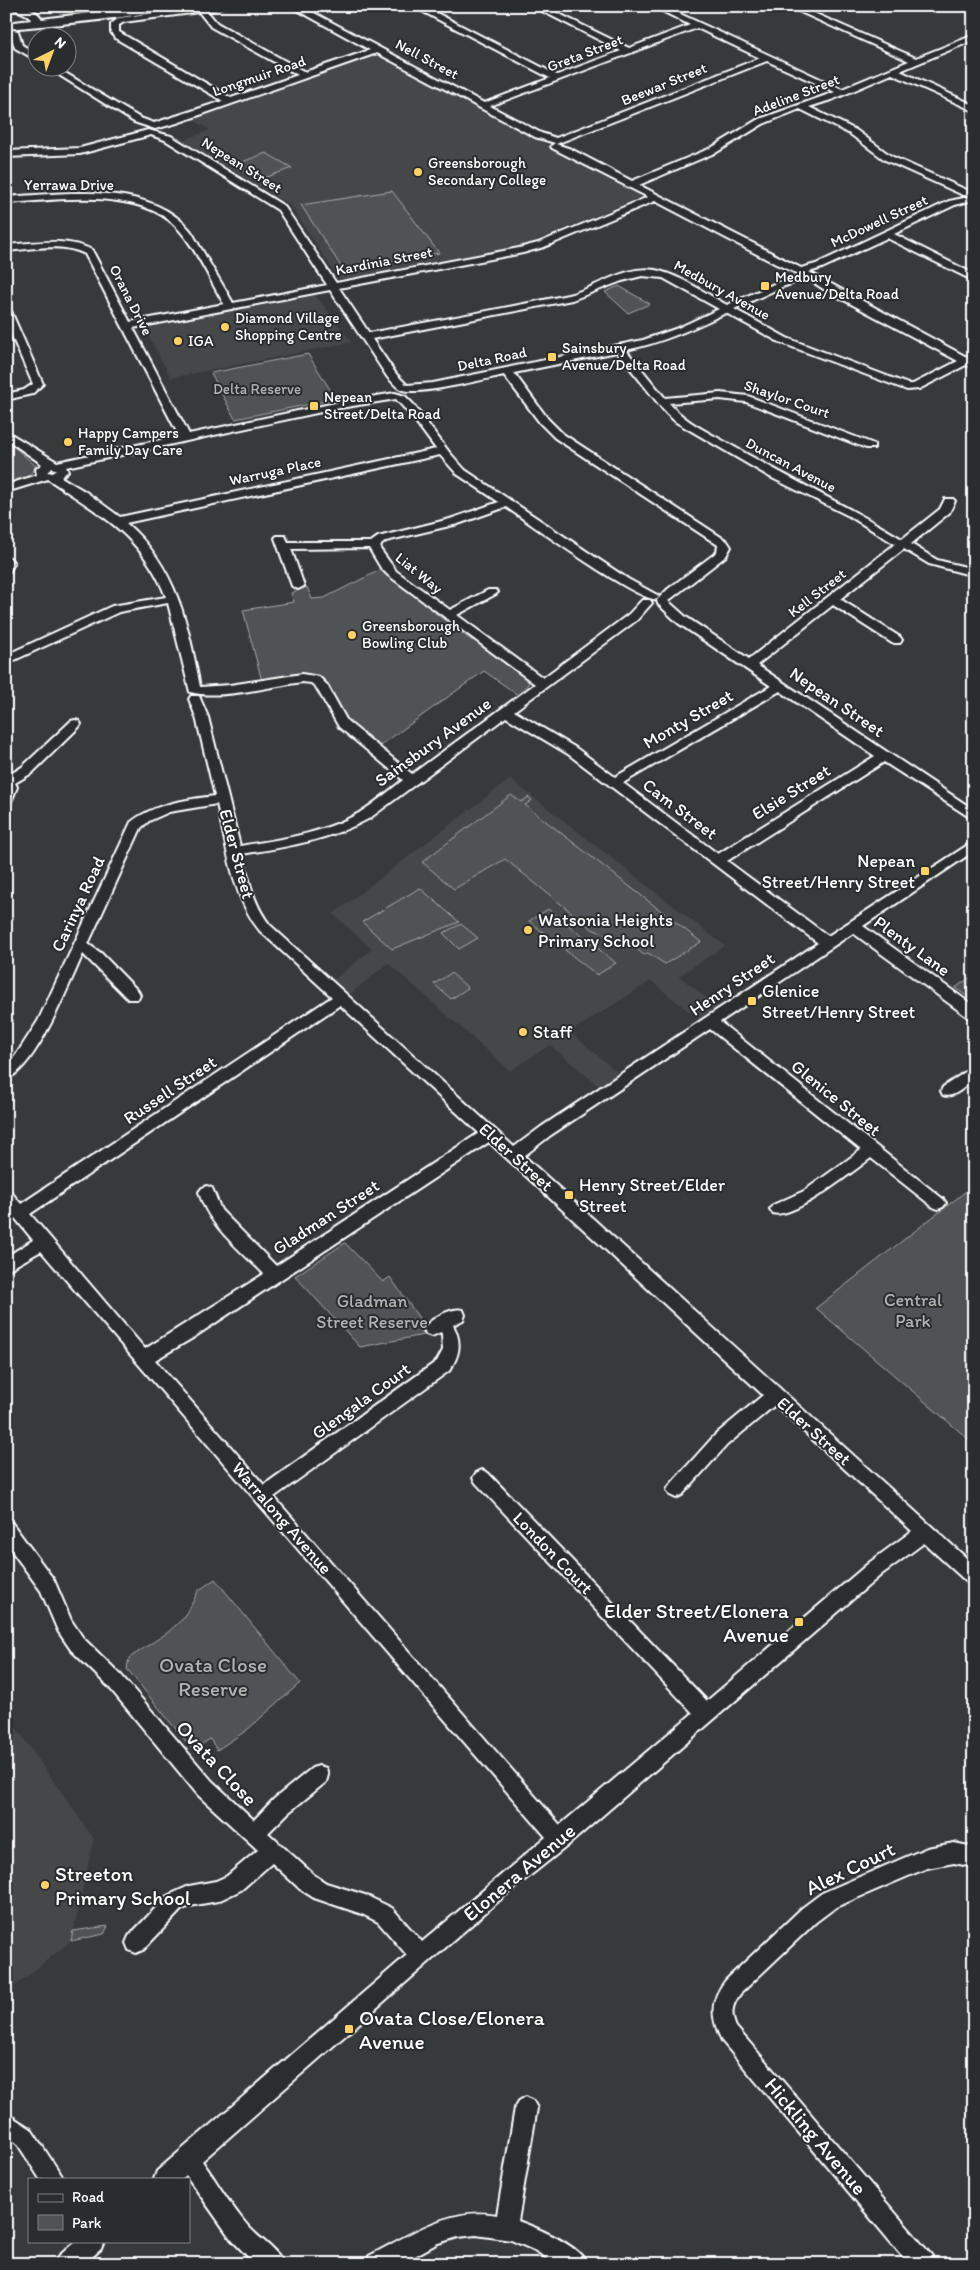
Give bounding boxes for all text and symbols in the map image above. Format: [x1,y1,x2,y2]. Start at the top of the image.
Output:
north arrow [28,28,78,78]
street label: Greta Street [544,30,626,76]
text: N [51,33,70,52]
street label: Nell Street [392,35,462,83]
street label: Longmuir Road [210,52,308,100]
street label: Beewar Street [618,58,710,109]
street label: Adeline Street [750,70,842,120]
street label: Nepean Street [198,133,286,197]
place label: Greensborough Secondary College [428,154,546,189]
marker: Greensborough Secondary College [412,166,424,178]
street label: Yerrawa Drive [24,176,114,194]
street label: McDowell Street [828,190,931,251]
street label: Kardinia Street [334,243,434,279]
street label: Medbury Avenue [671,256,773,324]
street label: Orana Drive [105,262,157,338]
place label: Medbury Avenue/Delta Road [775,268,899,303]
marker: Medbury Avenue/Delta Road [759,280,771,292]
place label: Diamond Village Shopping Centre [235,309,342,344]
marker: Diamond Village Shopping Centre [219,321,231,333]
place label: IGA [188,332,214,350]
marker: IGA [172,335,184,347]
place label: Sainsbury Avenue/Delta Road [562,339,686,374]
street label: Delta Road [456,343,528,375]
marker: Sainsbury Avenue/Delta Road [546,351,558,363]
street label: Shaylor Court [742,376,833,422]
park label: Delta Reserve [213,380,301,398]
place label: Nepean Street/Delta Road [324,388,441,423]
marker: Nepean Street/Delta Road [308,400,320,412]
place label: Happy Campers Family Day Care [78,424,183,459]
street label: Duncan Avenue [743,434,839,496]
marker: Happy Campers Family Day Care [62,436,74,448]
street label: Warruga Place [227,452,323,490]
street label: Liat Way [392,549,446,597]
street label: Kell Street [784,565,850,621]
place label: Greensborough Bowling Club [362,617,460,652]
marker: Greensborough Bowling Club [346,629,358,641]
street label: Nepean Street [785,662,889,742]
street label: Monty Street [639,684,737,754]
street label: Sainsbury Avenue [371,692,495,792]
street label: Elsie Street [748,759,834,825]
street label: Cam Street [638,774,722,844]
street label: Elder Street [214,807,260,902]
place label: Nepean Street/Henry Street [762,850,915,893]
street label: Carinya Road [46,853,110,955]
marker: Nepean Street/Henry Street [919,865,931,877]
place label: Watsonia Heights Primary School [538,909,673,952]
street label: Plenty Lane [870,911,954,981]
marker: Watsonia Heights Primary School [522,924,534,936]
street label: Henry Street [685,947,779,1021]
place label: Glenice Street/Henry Street [762,980,916,1023]
marker: Glenice Street/Henry Street [746,995,758,1007]
place label: Staff [533,1021,573,1043]
marker: Staff [517,1026,529,1038]
street label: Russell Street [119,1051,221,1129]
street label: Glenice Street [787,1055,885,1141]
street label: Elder Street [474,1118,558,1196]
street label: Gladman Street [269,1174,384,1260]
place label: Henry Street/Elder Street [579,1174,726,1217]
marker: Henry Street/Elder Street [563,1189,575,1201]
park label: Central Park [884,1289,942,1332]
park label: Gladman Street Reserve [316,1290,428,1333]
street label: Glengala Court [307,1358,415,1444]
street label: Elder Street [772,1392,856,1470]
street label: Warralong Avenue [227,1457,337,1579]
street label: London Court [508,1507,598,1599]
place label: Elder Street/Elonera Avenue [604,1598,789,1647]
marker: Elder Street/Elonera Avenue [793,1616,805,1628]
park label: Ovata Close Reserve [159,1652,267,1701]
street label: Ovata Close [171,1715,263,1811]
street label: Elonera Avenue [458,1818,580,1926]
street label: Alex Court [801,1836,899,1900]
place label: Streeton Primary School [55,1861,191,1910]
marker: Streeton Primary School [39,1879,51,1891]
place label: Ovata Close/Elonera Avenue [359,2005,545,2054]
marker: Ovata Close/Elonera Avenue [343,2023,355,2035]
street label: Hickling Avenue [760,2072,872,2200]
legend [28,2178,190,2242]
text: Road [72,2188,105,2206]
text: Park [72,2214,102,2232]

